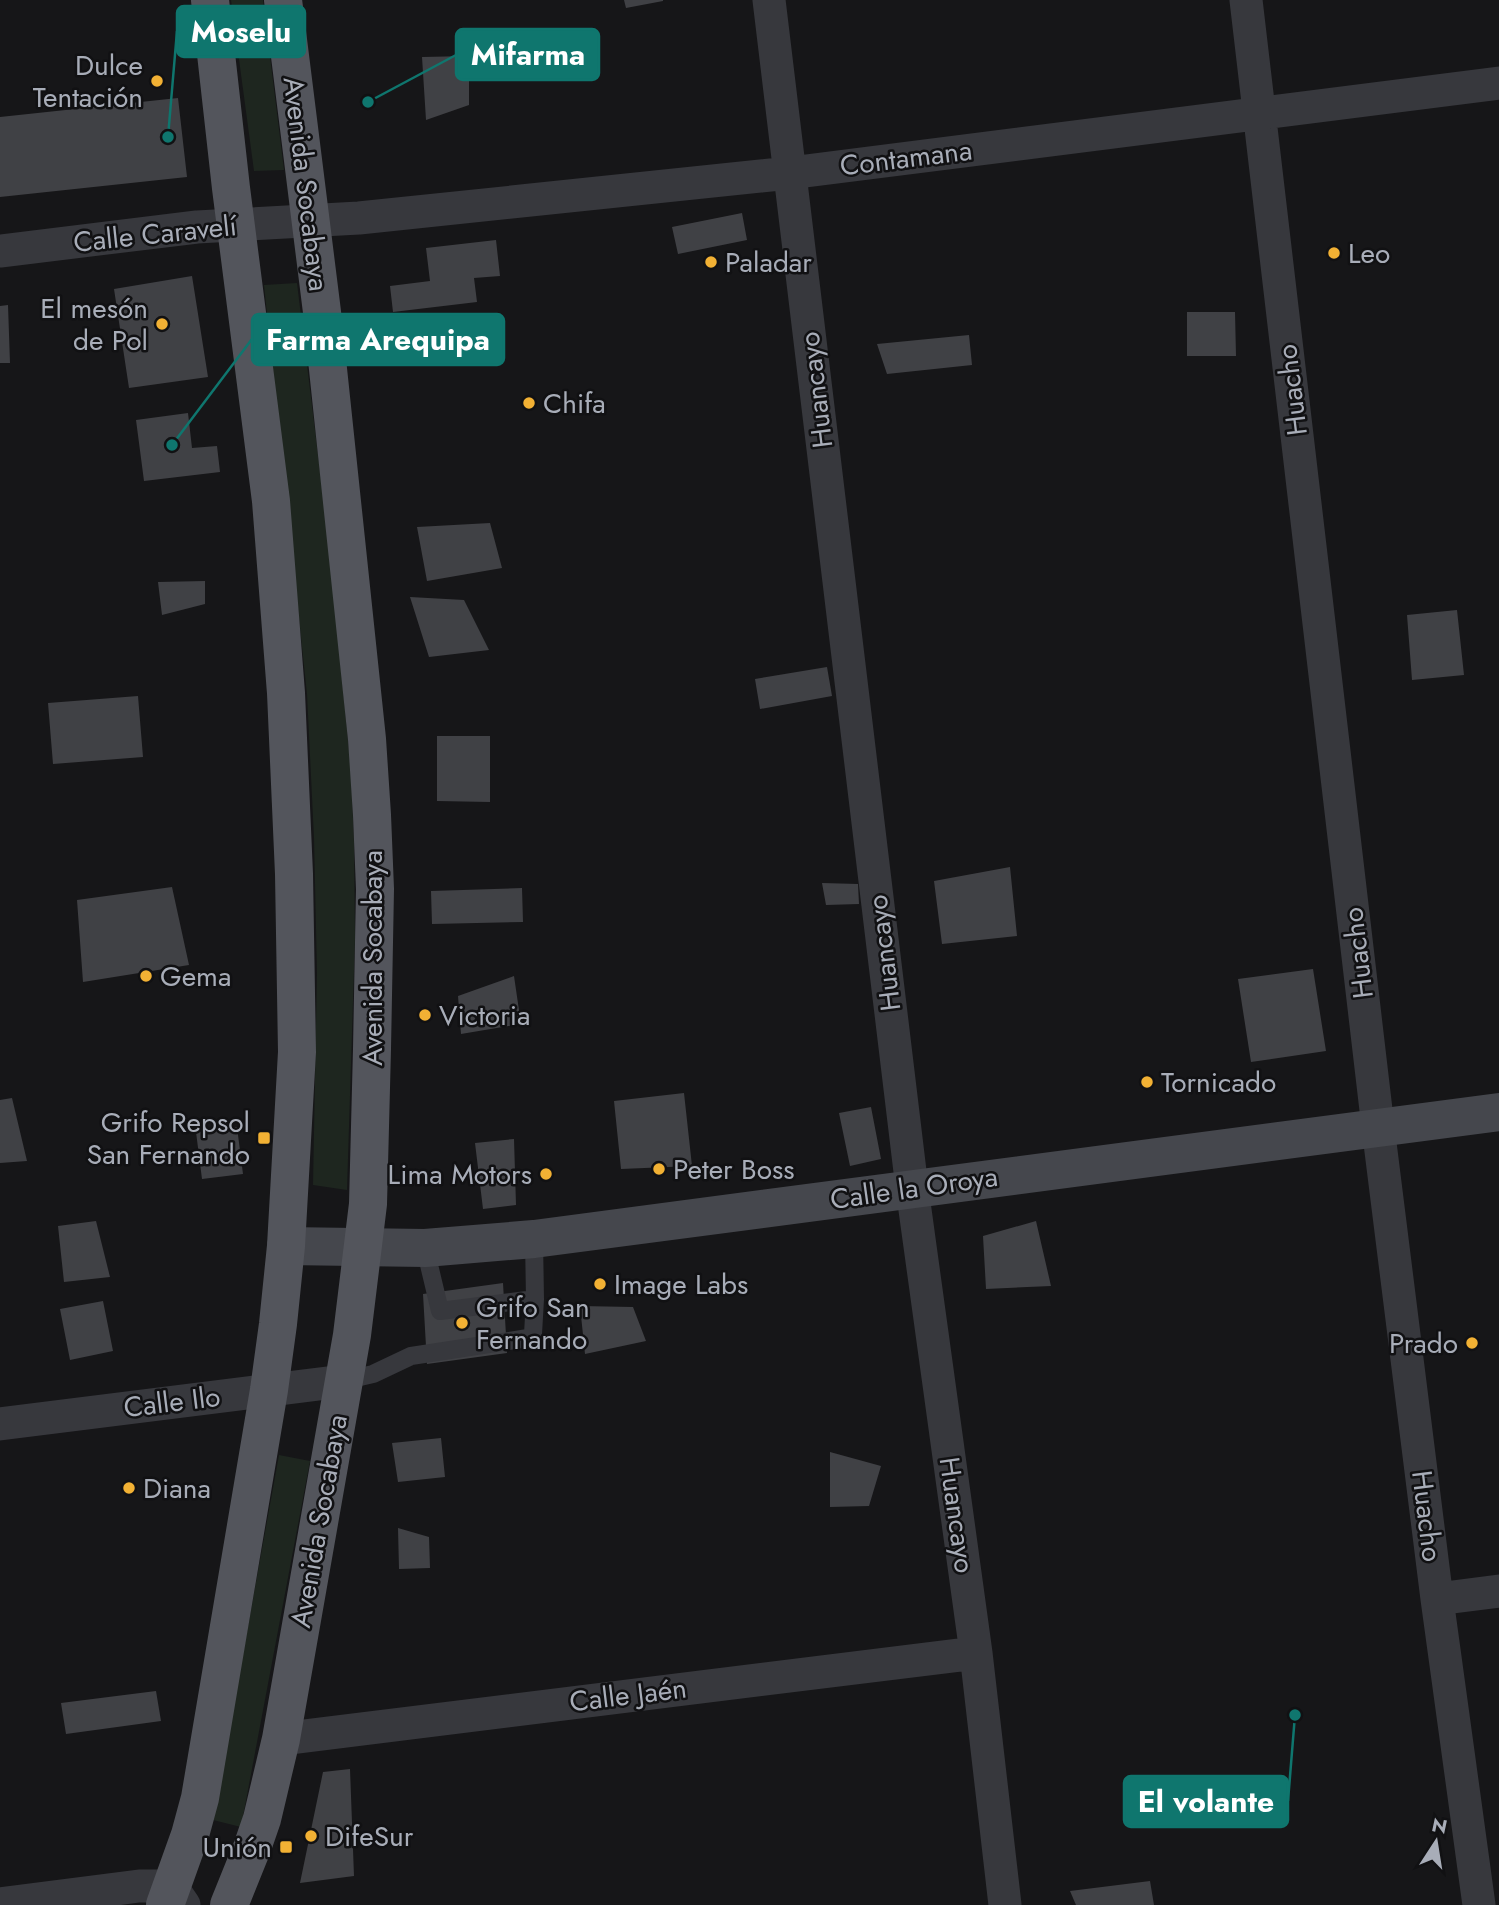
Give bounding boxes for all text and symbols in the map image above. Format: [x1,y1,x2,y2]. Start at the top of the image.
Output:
callout: Moselu [177,6,305,57]
text: Moselu [191,10,291,53]
callout: Mifarma [456,29,599,80]
text: Mifarma [471,33,585,76]
place label: Dulce Tentación [33,45,143,118]
marker: Dulce Tentación [149,73,165,89]
street label: Avenida Socabaya [273,74,339,294]
street label: Contamana [838,130,974,186]
street label: Calle Caravelí [71,205,240,263]
place label: Leo [1348,233,1390,274]
place label: Paladar [725,242,812,283]
marker: Leo [1326,245,1342,261]
marker: Paladar [703,254,719,270]
place label: El mesón de Pol [40,288,148,361]
callout: Farma Arequipa [252,314,504,365]
marker: El mesón de Pol [154,316,170,332]
text: Farma Arequipa [266,318,490,361]
street label: Huancayo [789,330,843,450]
street label: Huacho [1266,342,1318,438]
place label: Chifa [543,383,606,424]
marker: Chifa [521,395,537,411]
street label: Avenida Socabaya [352,850,393,1066]
street label: Huancayo [857,893,911,1013]
street label: Huacho [1332,905,1384,1001]
place label: Gema [160,956,231,997]
marker: Gema [138,968,154,984]
place label: Victoria [439,995,531,1036]
marker: Victoria [417,1007,433,1023]
place label: Tornicado [1161,1062,1276,1103]
marker: Tornicado [1139,1074,1155,1090]
place label: Grifo Repsol San Fernando [87,1102,250,1175]
marker: Grifo Repsol San Fernando [256,1130,272,1146]
place label: Peter Boss [673,1149,795,1190]
place label: Lima Motors [388,1154,532,1195]
street label: Calle la Oroya [828,1156,1000,1220]
marker: Peter Boss [651,1161,667,1177]
marker: Lima Motors [538,1166,554,1182]
place label: Image Labs [614,1264,748,1305]
marker: Image Labs [592,1276,608,1292]
place label: Grifo San Fernando [476,1287,590,1360]
marker: Grifo San Fernando [454,1315,470,1331]
place label: Prado [1389,1323,1458,1364]
marker: Prado [1464,1335,1480,1351]
street label: Calle Ilo [121,1376,223,1428]
street label: Avenida Socabaya [280,1411,358,1631]
street label: Huancayo [929,1454,985,1576]
place label: Diana [143,1468,211,1509]
street label: Huacho [1401,1468,1453,1564]
marker: Diana [121,1480,137,1496]
street label: Calle Jaén [567,1667,689,1723]
callout: El volante [1124,1776,1288,1827]
text: El volante [1138,1780,1274,1823]
north arrow [1401,1807,1471,1877]
text: N [1429,1811,1450,1841]
place label: DifeSur [325,1816,414,1857]
place label: Unión [203,1827,272,1868]
marker: DifeSur [303,1828,319,1844]
marker: Unión [278,1839,294,1855]

